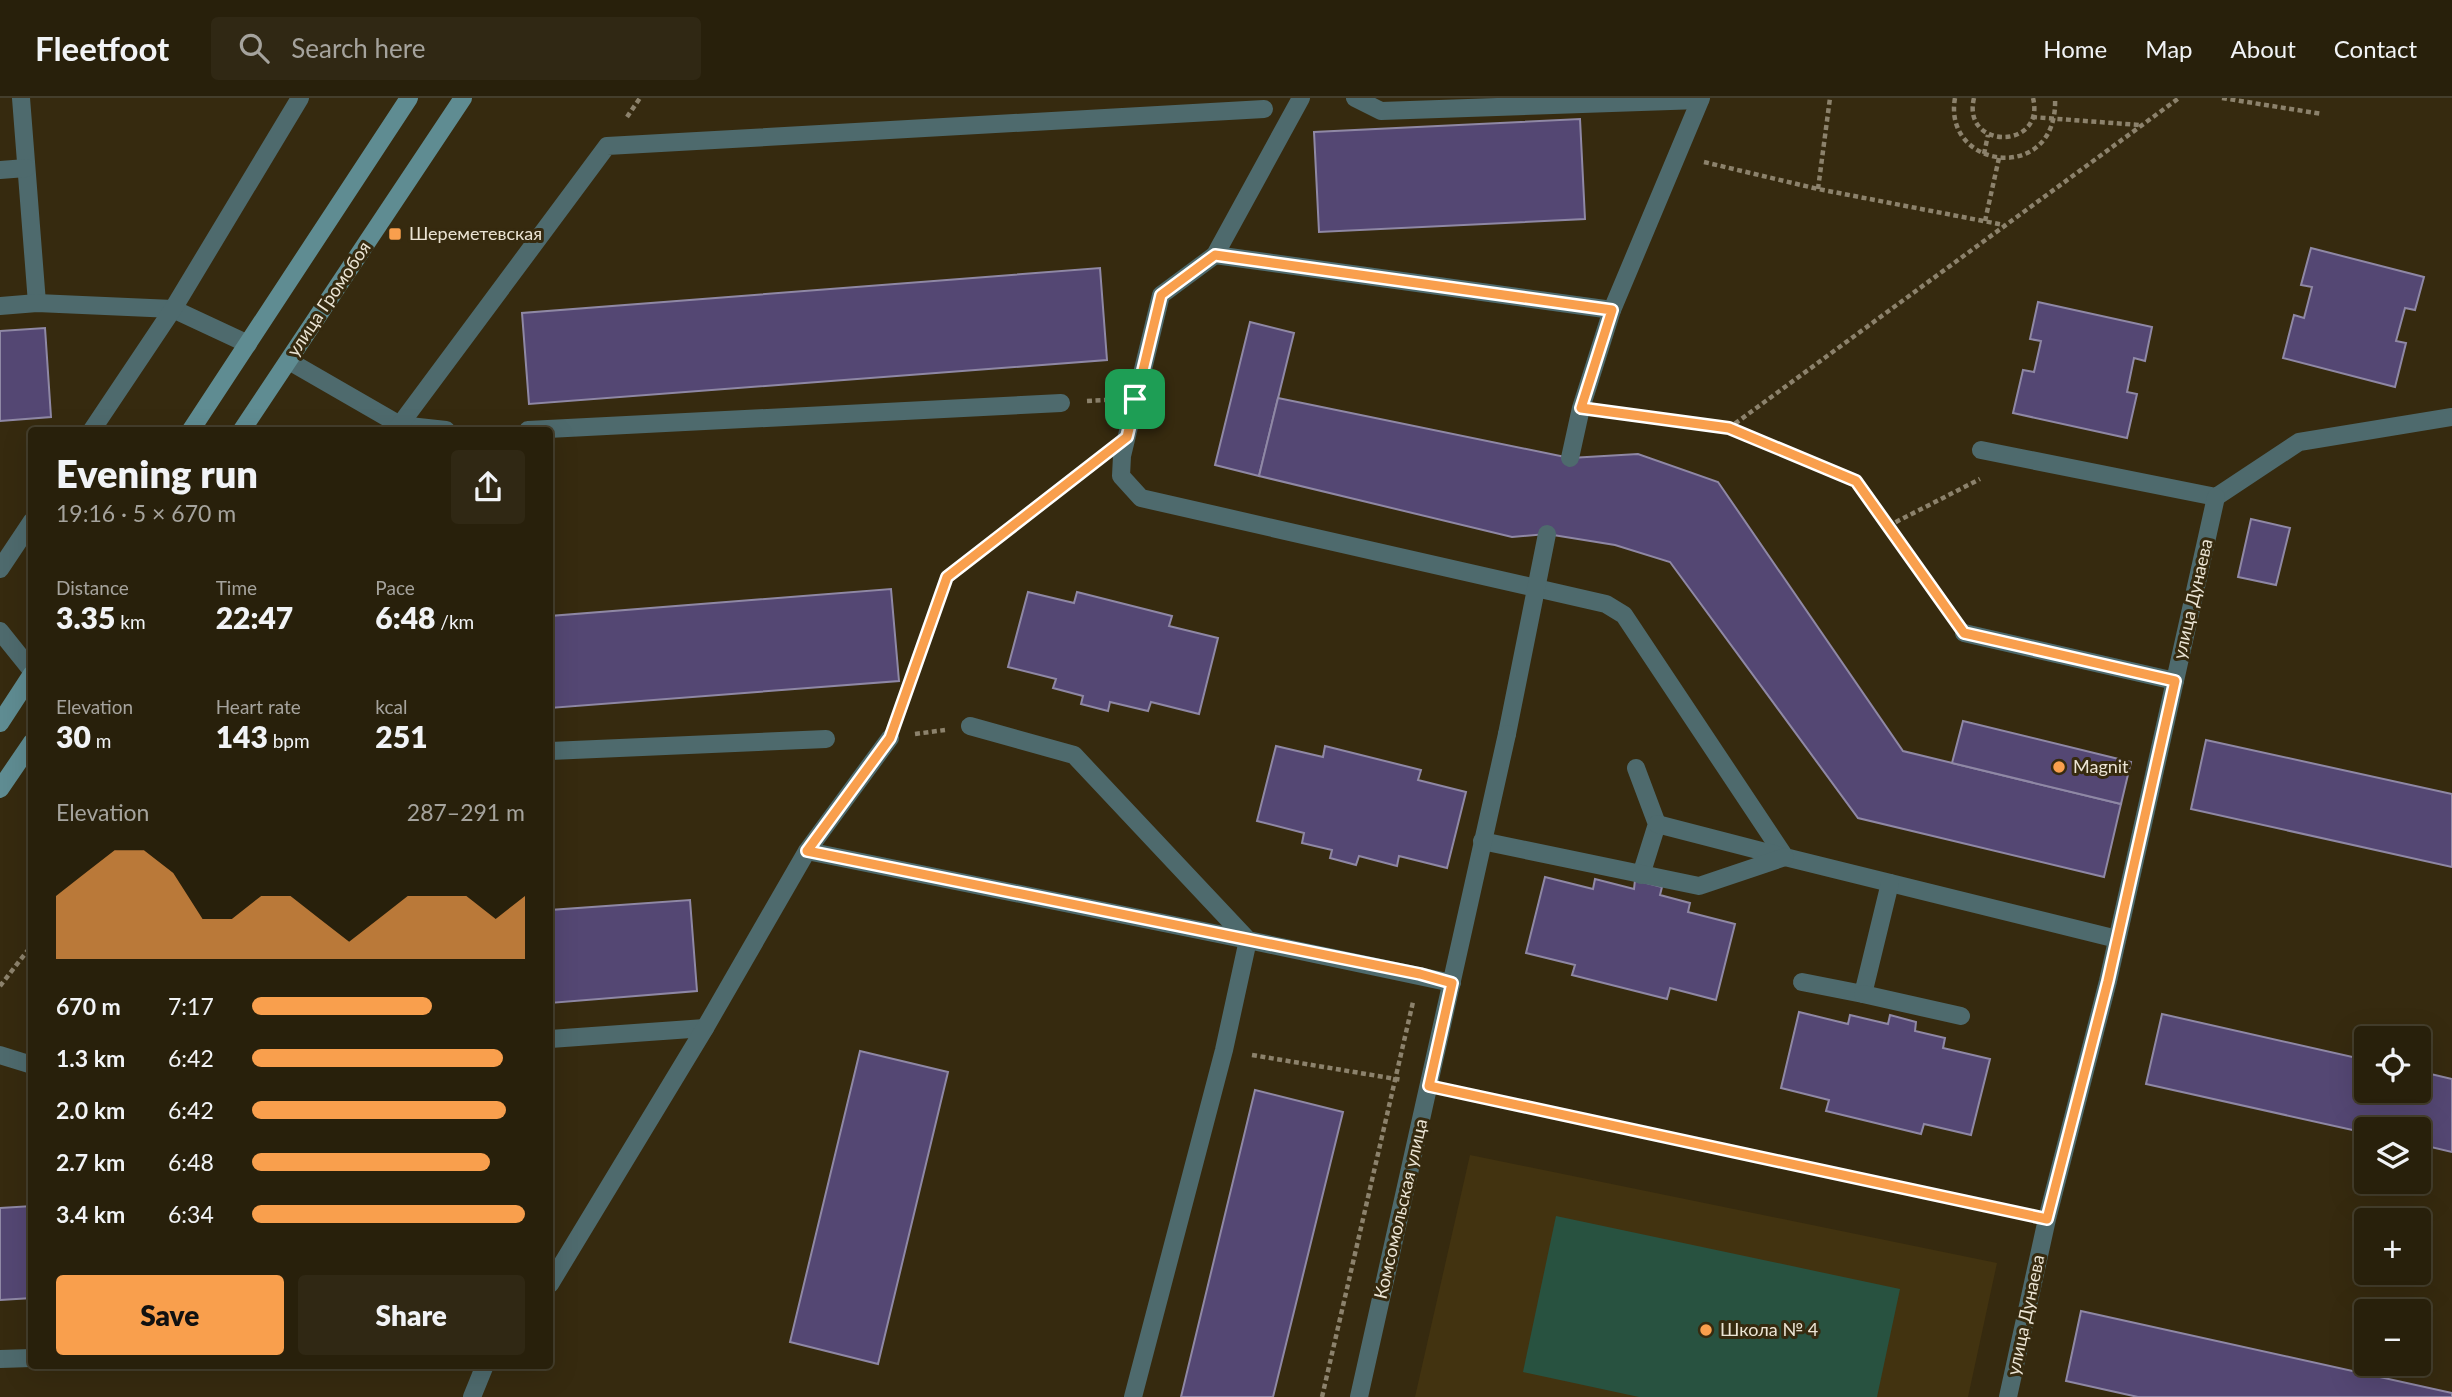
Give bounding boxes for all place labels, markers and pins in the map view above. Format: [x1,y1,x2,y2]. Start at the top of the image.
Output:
place label: Шереметевская [409,222,542,244]
marker: Шереметевская [387,226,403,242]
pin [1105,369,1165,429]
place label: Magnit [2073,755,2129,777]
marker: Magnit [2051,759,2067,775]
place label: Школа № 4 [1720,1318,1818,1340]
marker: Школа № 4 [1698,1322,1714,1338]

